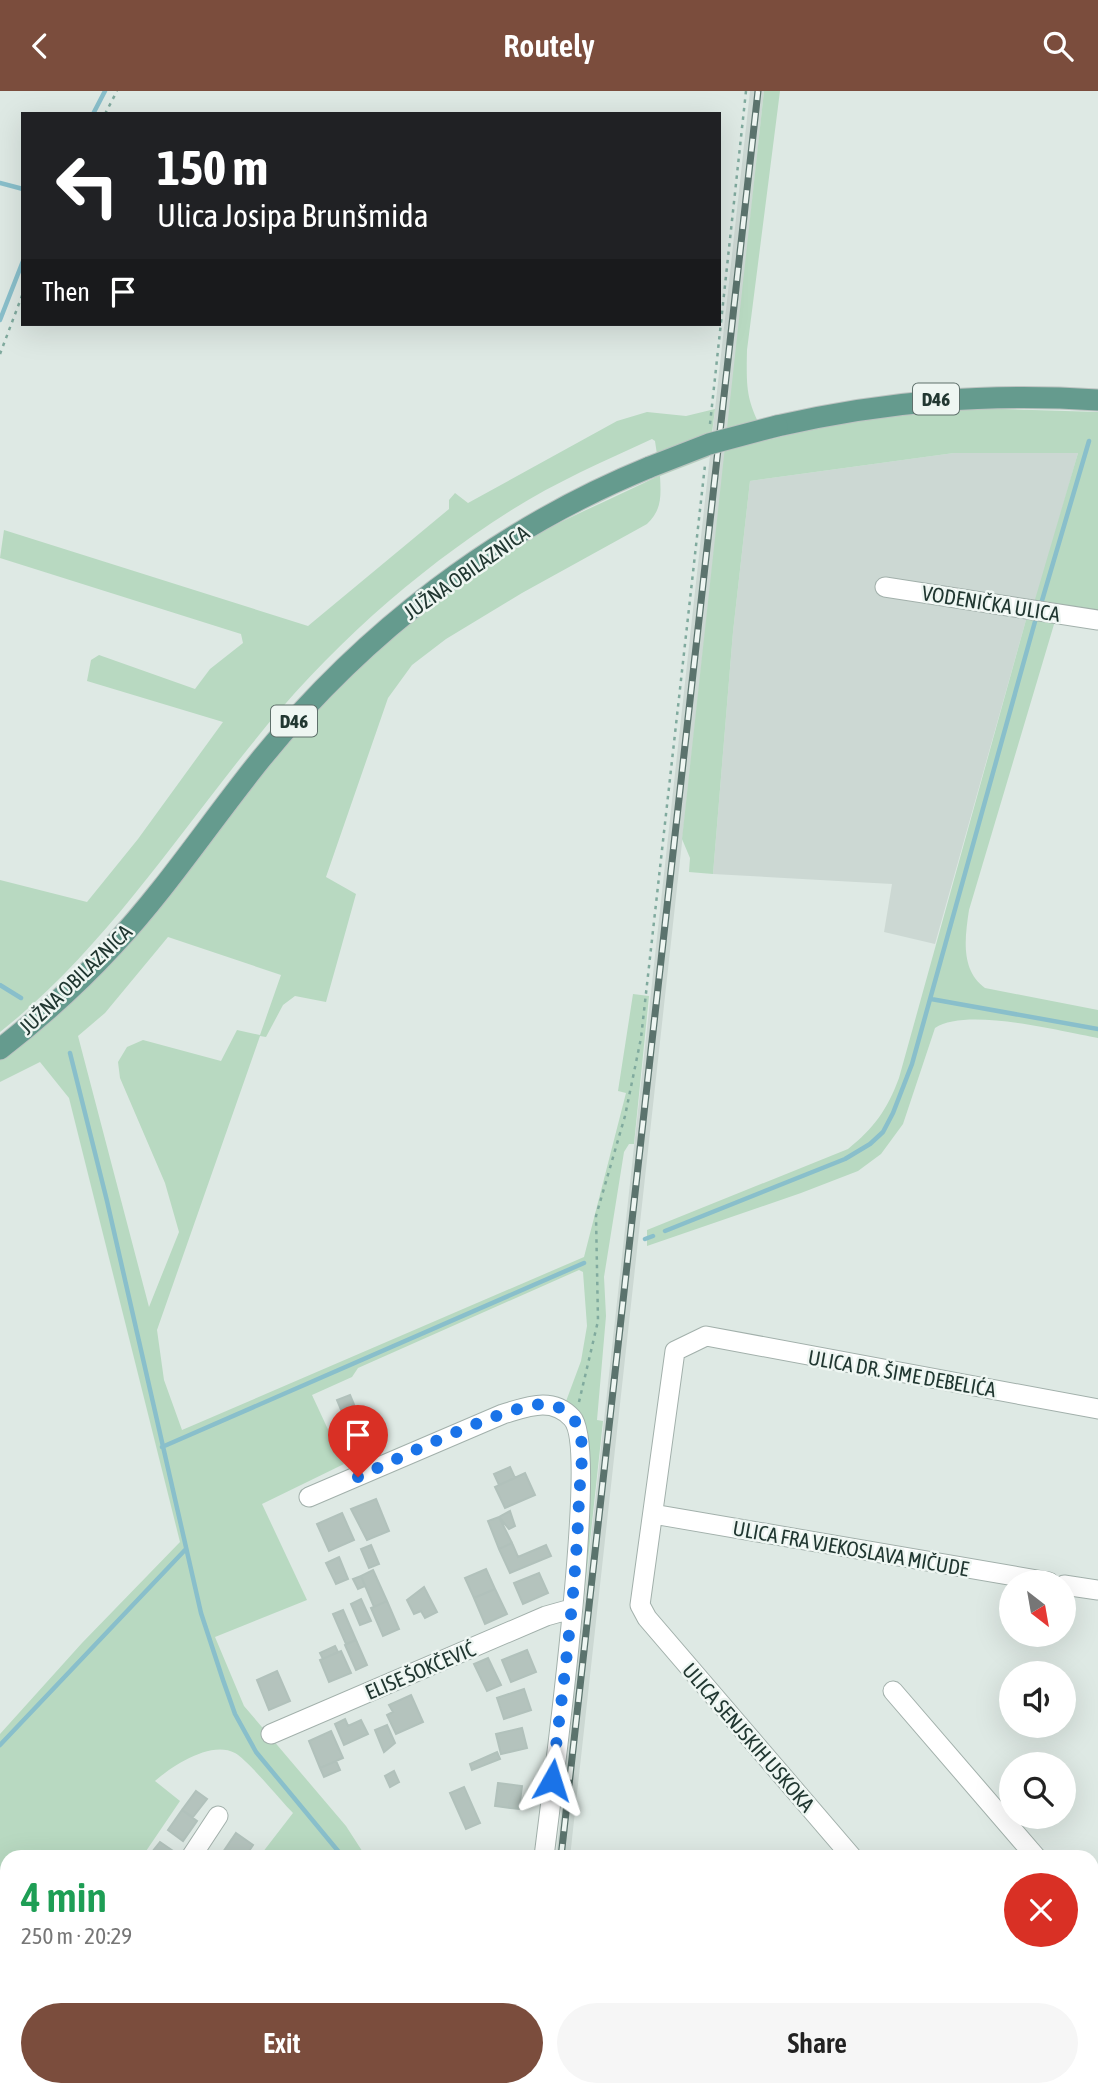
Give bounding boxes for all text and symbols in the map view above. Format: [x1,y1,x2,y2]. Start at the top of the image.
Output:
icon: back [21,27,59,65]
text: Routely [503,27,595,64]
icon: search [1039,27,1077,65]
text: 150 m [157,139,268,195]
icon: left [42,140,133,231]
text: Ulica Josipa Brunšmida [157,197,429,234]
icon: arrive [104,273,142,311]
text: Then [42,277,90,307]
road number: D46 [913,383,959,415]
street label: JUŽNA OBILAZNICA [399,520,534,624]
street label: VODENIČKA ULICA [920,580,1062,626]
road number: D46 [271,705,317,737]
street label: JUŽNA OBILAZNICA [14,919,137,1039]
street label: ULICA DR. ŠIME DEBELIĆA [806,1345,998,1401]
pin [328,1405,388,1477]
icon: arrive [339,1416,377,1454]
street label: ULICA FRA VJEKOSLAVA MIČUDE [731,1515,971,1581]
north arrow [999,1570,1076,1647]
map controls [999,1570,1076,1829]
street label: ELISE ŠOKČEVIĆ [361,1636,479,1704]
street label: ULICA SENJSKIH USKOKA [678,1658,820,1817]
button: sound [999,1661,1076,1738]
position arrow [515,1743,589,1817]
button: search [999,1752,1076,1829]
text: 4 min [21,1873,107,1921]
button: close [1004,1873,1078,1947]
text: 250 m · 20:29 [21,1923,132,1949]
button: Exit [21,2003,543,2083]
button: Share [557,2003,1078,2083]

